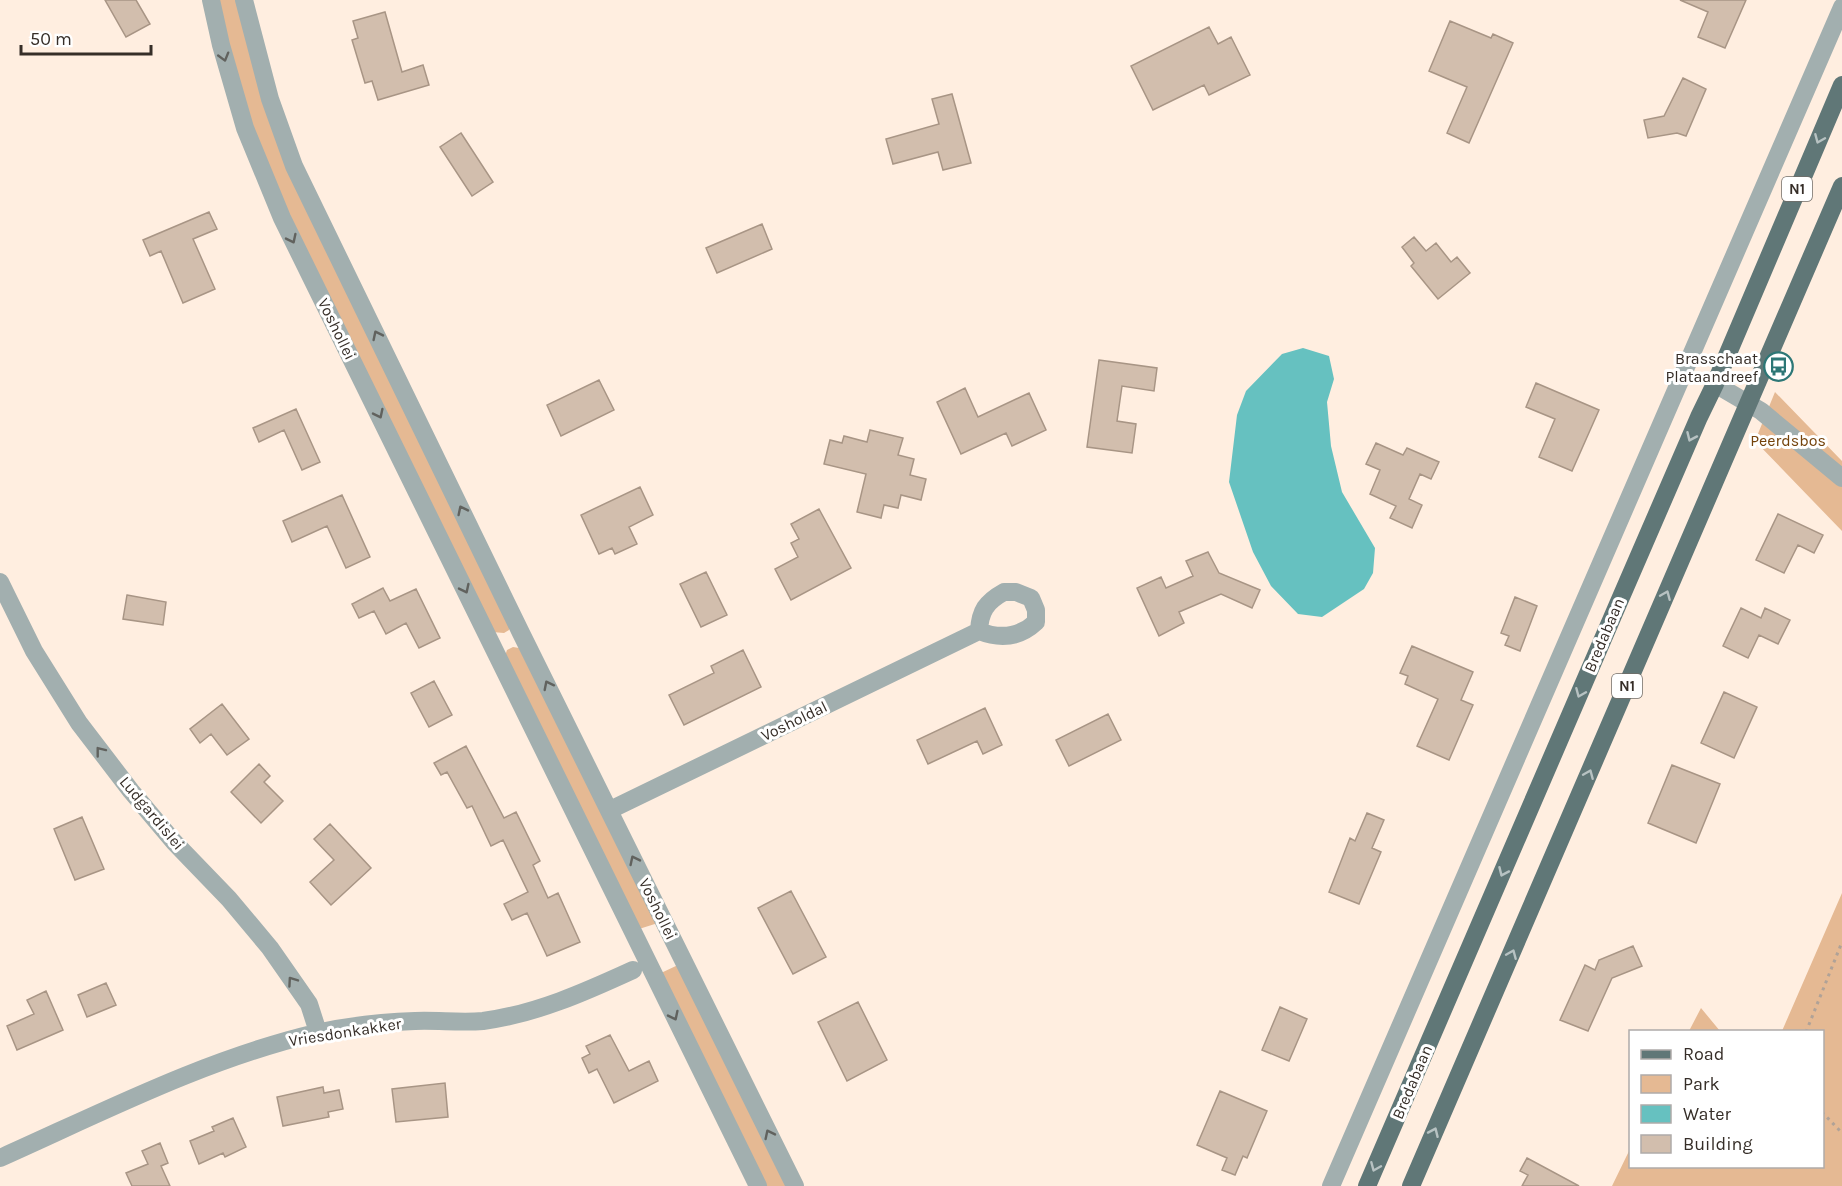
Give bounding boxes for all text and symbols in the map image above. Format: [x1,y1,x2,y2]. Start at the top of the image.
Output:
scale bar [21,18,152,56]
text: 50 m [30,28,72,50]
one-way arrow [217,51,229,62]
one-way arrow [1814,133,1826,144]
road number: N1 [1782,177,1812,201]
one-way arrow [285,233,297,244]
street label: Voshollei [314,295,360,363]
one-way arrow [372,330,384,341]
place label: Brasschaat Plataandreef [1665,349,1759,386]
bus stop icon: Brasschaat Plataandreef [1763,351,1795,383]
one-way arrow [371,408,383,419]
one-way arrow [1686,431,1698,442]
park label: Peerdsbos [1750,431,1826,450]
one-way arrow [457,506,469,517]
one-way arrow [457,583,469,594]
one-way arrow [1659,591,1671,602]
street label: Bredabaan [1580,595,1628,675]
road number: N1 [1612,674,1642,698]
one-way arrow [543,681,555,692]
one-way arrow [1575,687,1587,698]
street label: Vosholdal [758,697,830,745]
one-way arrow [97,746,108,757]
one-way arrow [1582,770,1594,781]
street label: Ludgardislei [116,772,188,854]
one-way arrow [630,855,642,866]
one-way arrow [1498,866,1510,877]
street label: Voshollei [635,875,681,943]
one-way arrow [1504,949,1516,960]
one-way arrow [288,976,299,987]
one-way arrow [667,1010,679,1021]
street label: Vriesdonkakker [287,1014,403,1050]
legend [1629,1030,1824,1168]
street label: Bredabaan [1388,1042,1436,1122]
text: Road [1683,1043,1724,1065]
text: Park [1683,1073,1720,1095]
text: Water [1683,1103,1731,1125]
one-way arrow [1427,1128,1439,1139]
one-way arrow [765,1129,776,1140]
text: Building [1683,1133,1753,1155]
one-way arrow [1370,1160,1382,1171]

